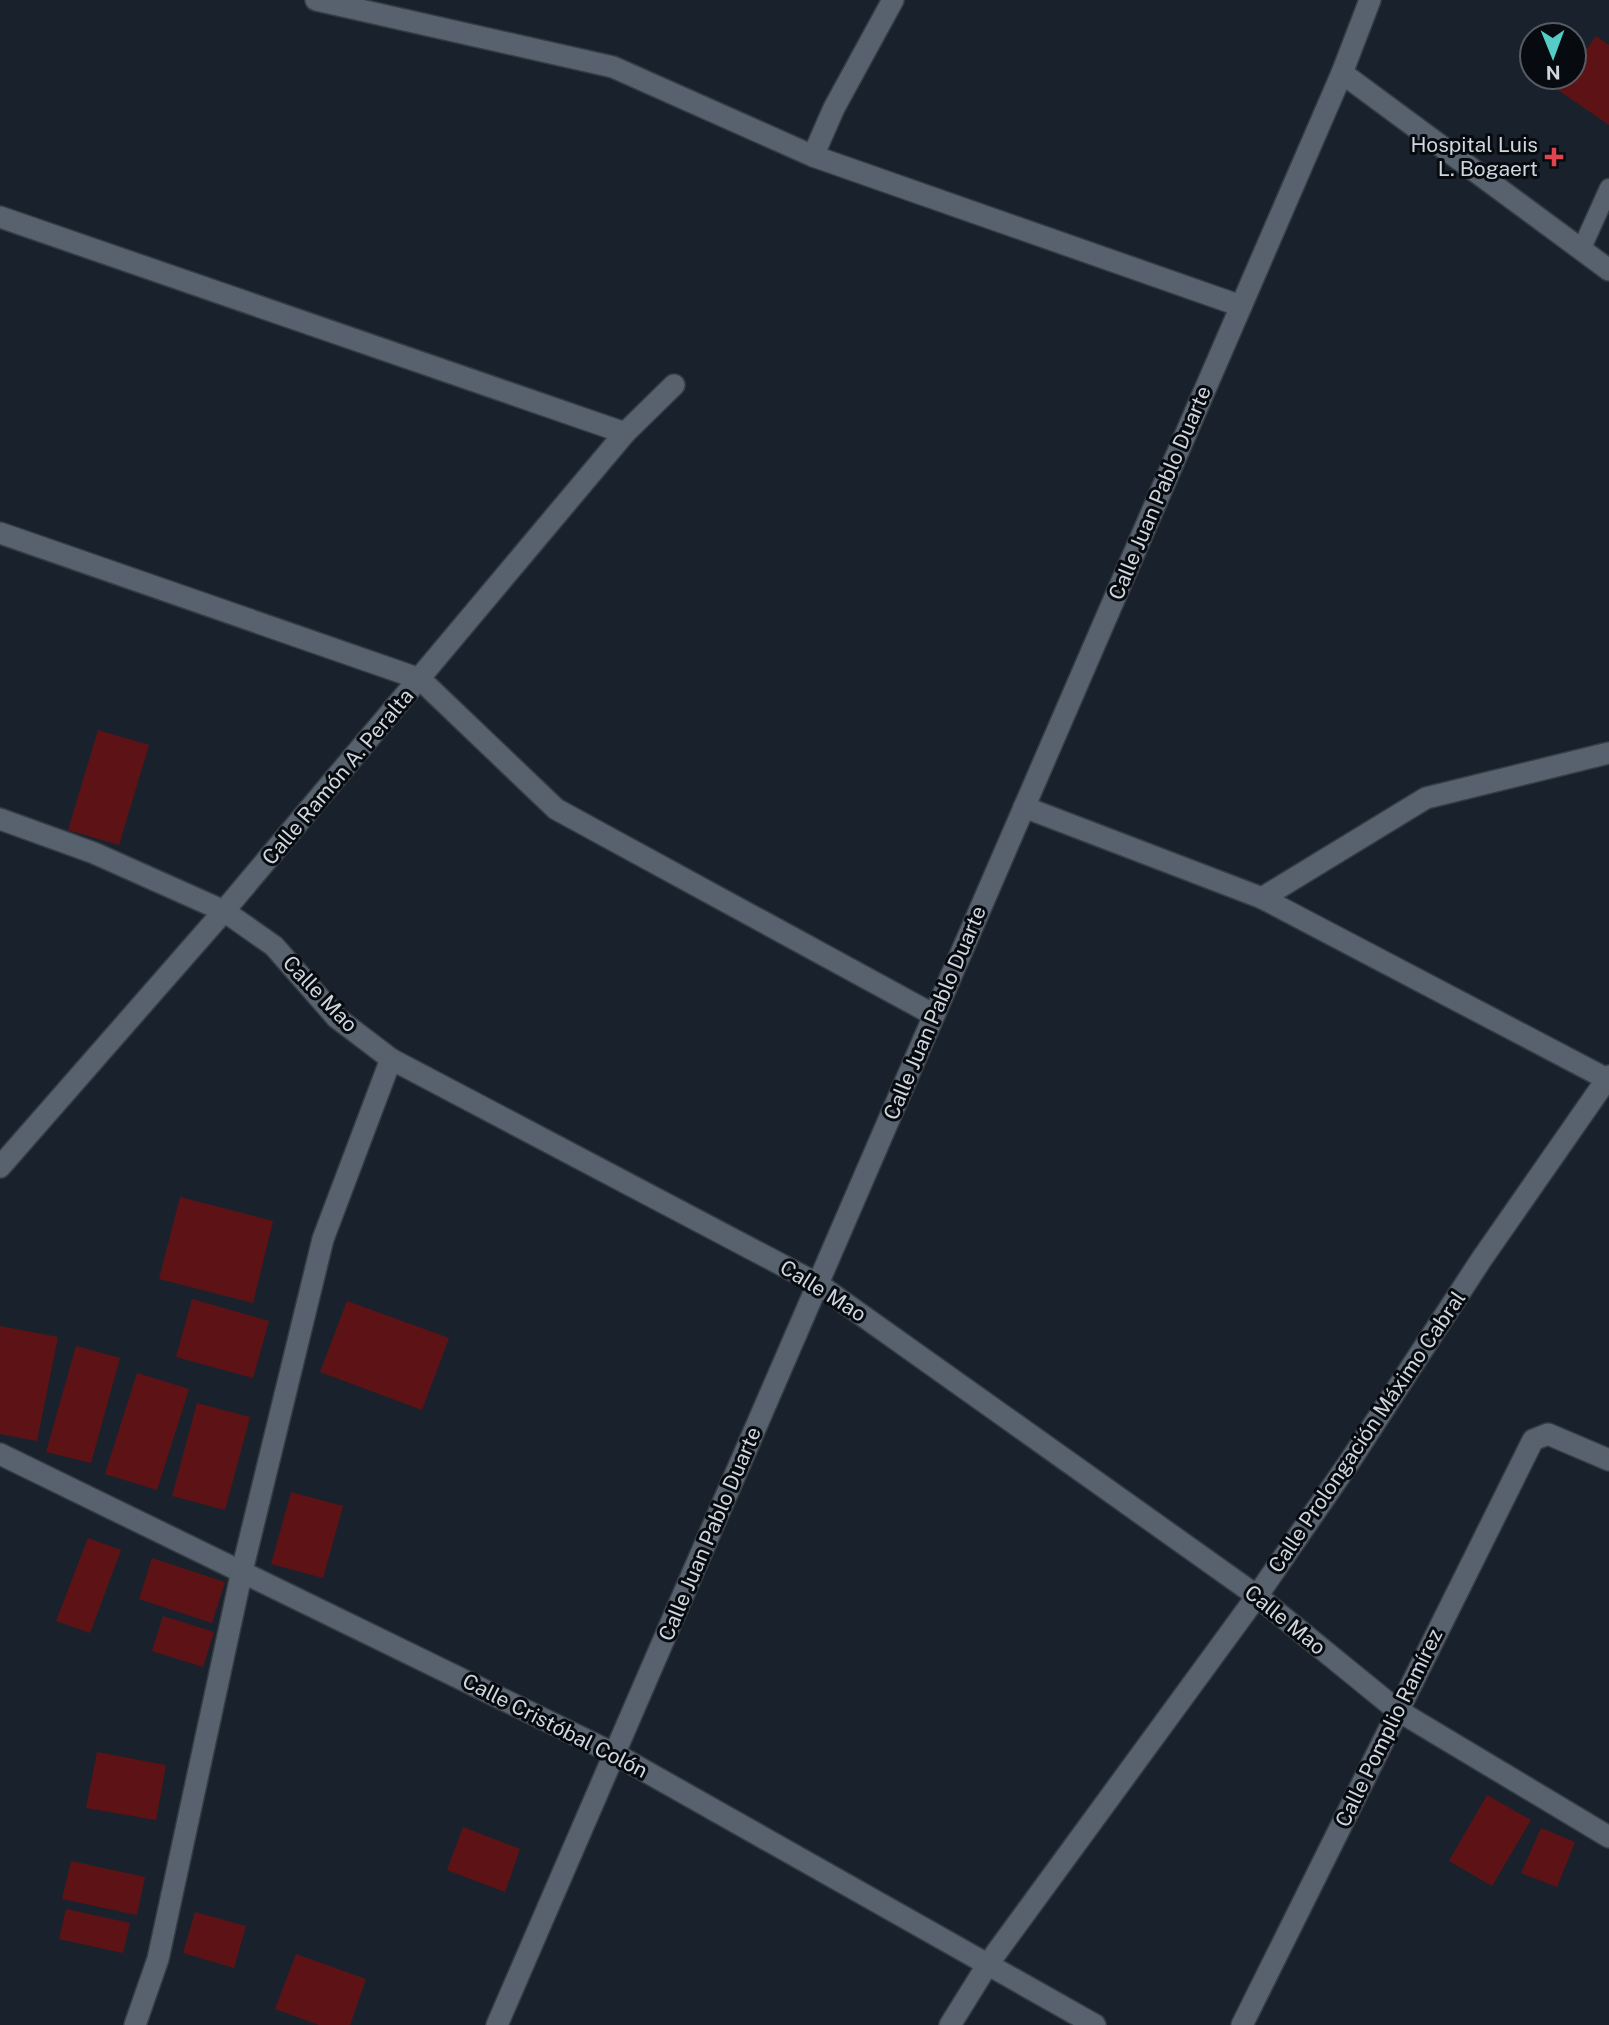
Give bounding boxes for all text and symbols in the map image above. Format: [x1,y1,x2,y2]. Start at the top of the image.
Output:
north arrow [1518,21,1588,91]
text: N [1546,62,1561,84]
place label: Hospital Luis L. Bogaert [1410,132,1538,181]
marker: Hospital Luis L. Bogaert [1544,147,1564,167]
street label: Calle Juan Pablo Duarte [1103,382,1216,603]
street label: Calle Ramón A. Peralta [257,684,419,870]
street label: Calle Juan Pablo Duarte [878,902,991,1123]
street label: Calle Mao [278,950,363,1037]
street label: Calle Mao [776,1254,871,1327]
street label: Calle Prolongación Máximo Cabral [1263,1286,1470,1577]
street label: Calle Juan Pablo Duarte [653,1423,766,1644]
street label: Calle Mao [1240,1579,1331,1660]
street label: Calle Pomplio Ramírez [1330,1625,1447,1831]
street label: Calle Cristóbal Colón [459,1668,652,1783]

